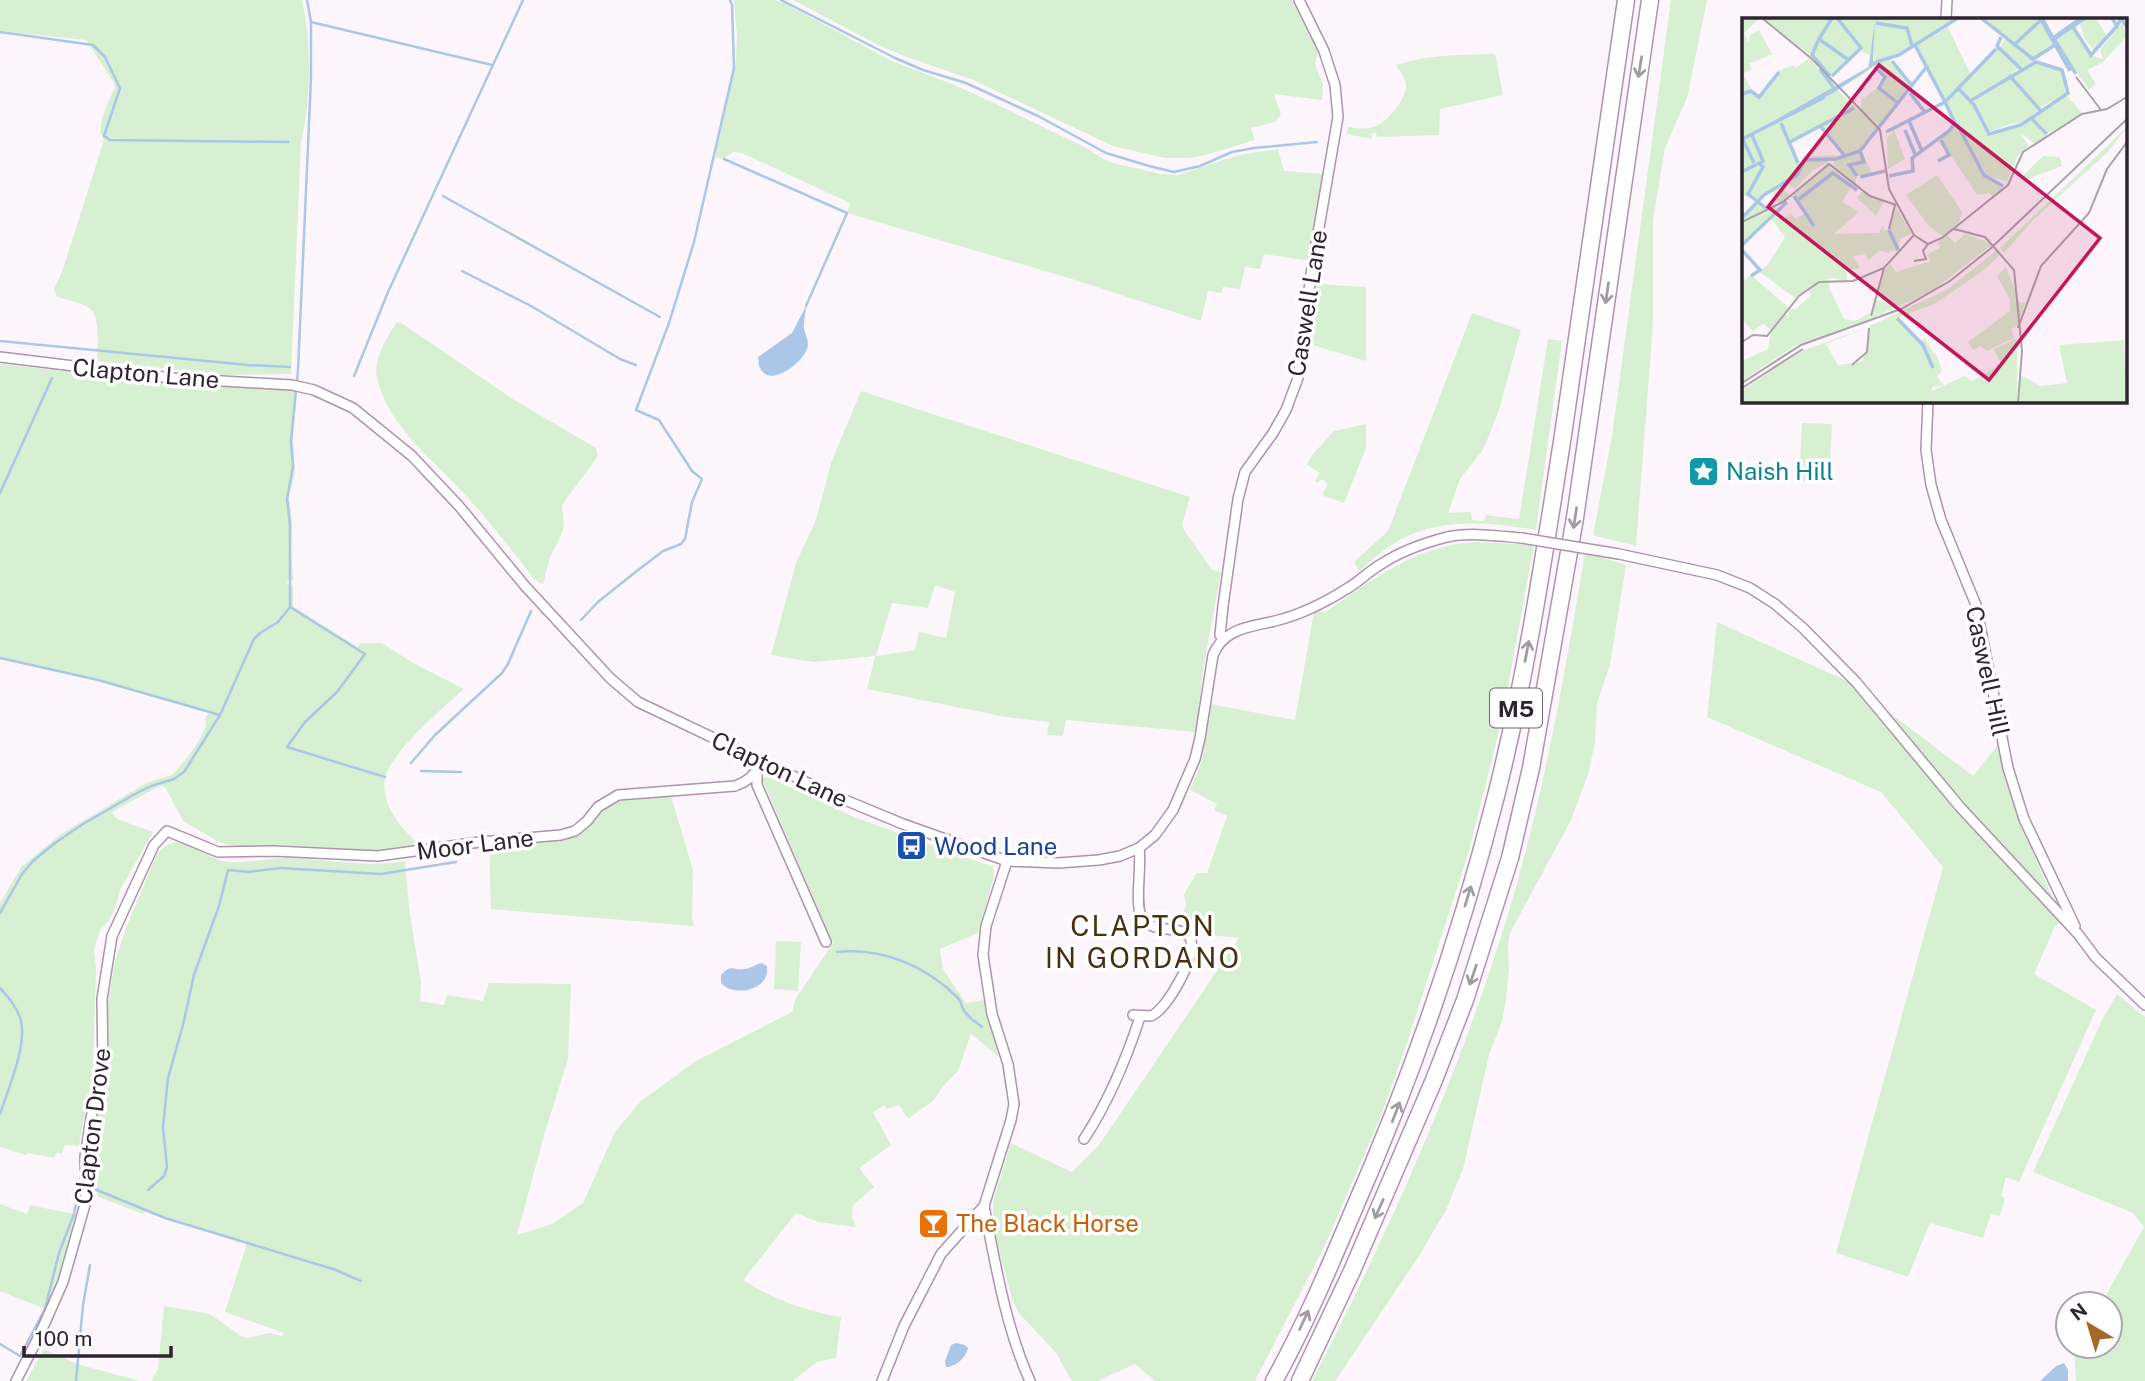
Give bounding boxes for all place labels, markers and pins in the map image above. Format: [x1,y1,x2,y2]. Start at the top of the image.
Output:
place icon: Naish Hill [1686,454,1720,488]
place label: Naish Hill [1726,457,1834,485]
bus stop icon: Wood Lane [894,829,928,863]
place label: Wood Lane [934,832,1057,860]
bar icon: The Black Horse [916,1206,950,1240]
place label: The Black Horse [956,1209,1139,1237]

